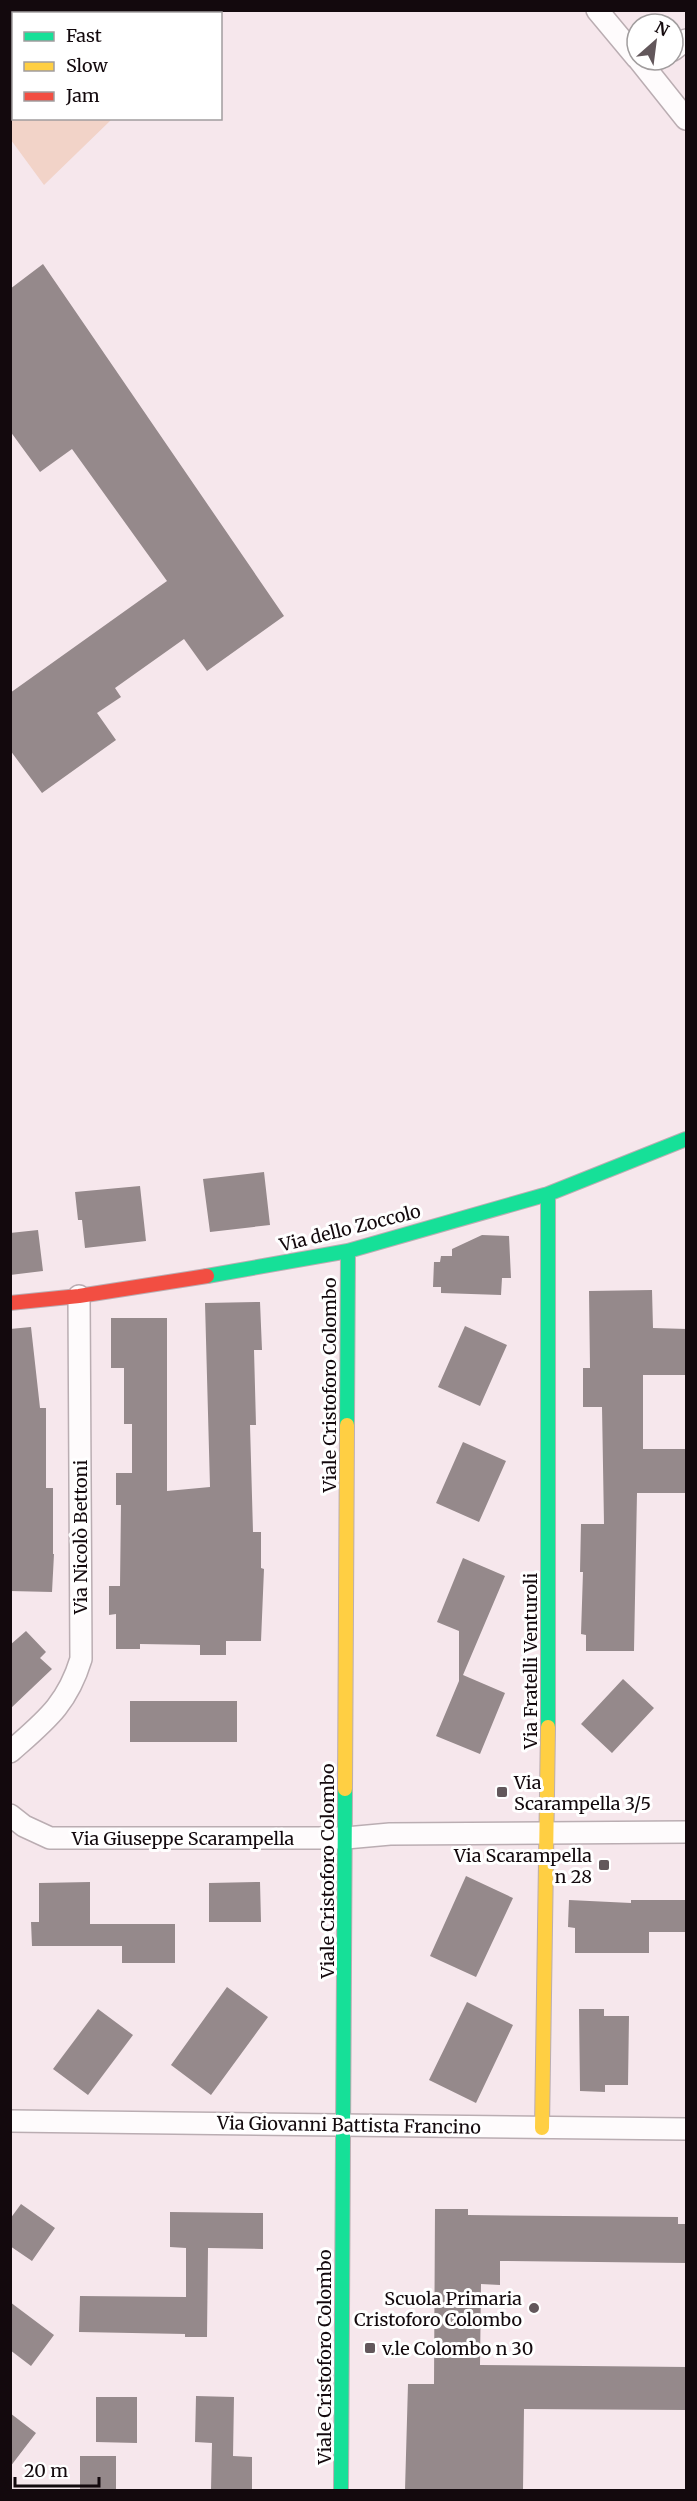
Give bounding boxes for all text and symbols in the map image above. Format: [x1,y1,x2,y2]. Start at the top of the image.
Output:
legend [12,12,222,120]
north arrow [625,12,685,72]
text: N [652,17,673,41]
text: Fast [66,24,102,47]
text: Slow [66,54,109,77]
text: Jam [65,84,100,107]
street label: Via dello Zoccolo [276,1199,423,1257]
street label: Viale Cristoforo Colombo [318,1278,341,1493]
street label: Via Nicolò Bettoni [69,1459,92,1615]
street label: Via Fratelli Venturoli [519,1573,542,1750]
street label: Viale Cristoforo Colombo [316,1764,339,1979]
place label: Via Scarampella 3/5 [513,1771,651,1815]
marker: Via Scarampella 3/5 [495,1785,509,1799]
street label: Via Giuseppe Scarampella [71,1827,295,1850]
place label: Via Scarampella n 28 [453,1844,592,1888]
marker: Via Scarampella n 28 [597,1858,611,1872]
street label: Via Giovanni Battista Francino [216,2111,481,2139]
street label: Viale Cristoforo Colombo [313,2250,336,2465]
place label: Scuola Primaria Cristoforo Colombo [354,2287,522,2331]
marker: Scuola Primaria Cristoforo Colombo [527,2301,541,2315]
place label: v.le Colombo n 30 [381,2337,533,2360]
marker: v.le Colombo n 30 [363,2341,377,2355]
scale bar [15,2450,99,2488]
text: 20 m [24,2459,68,2482]

